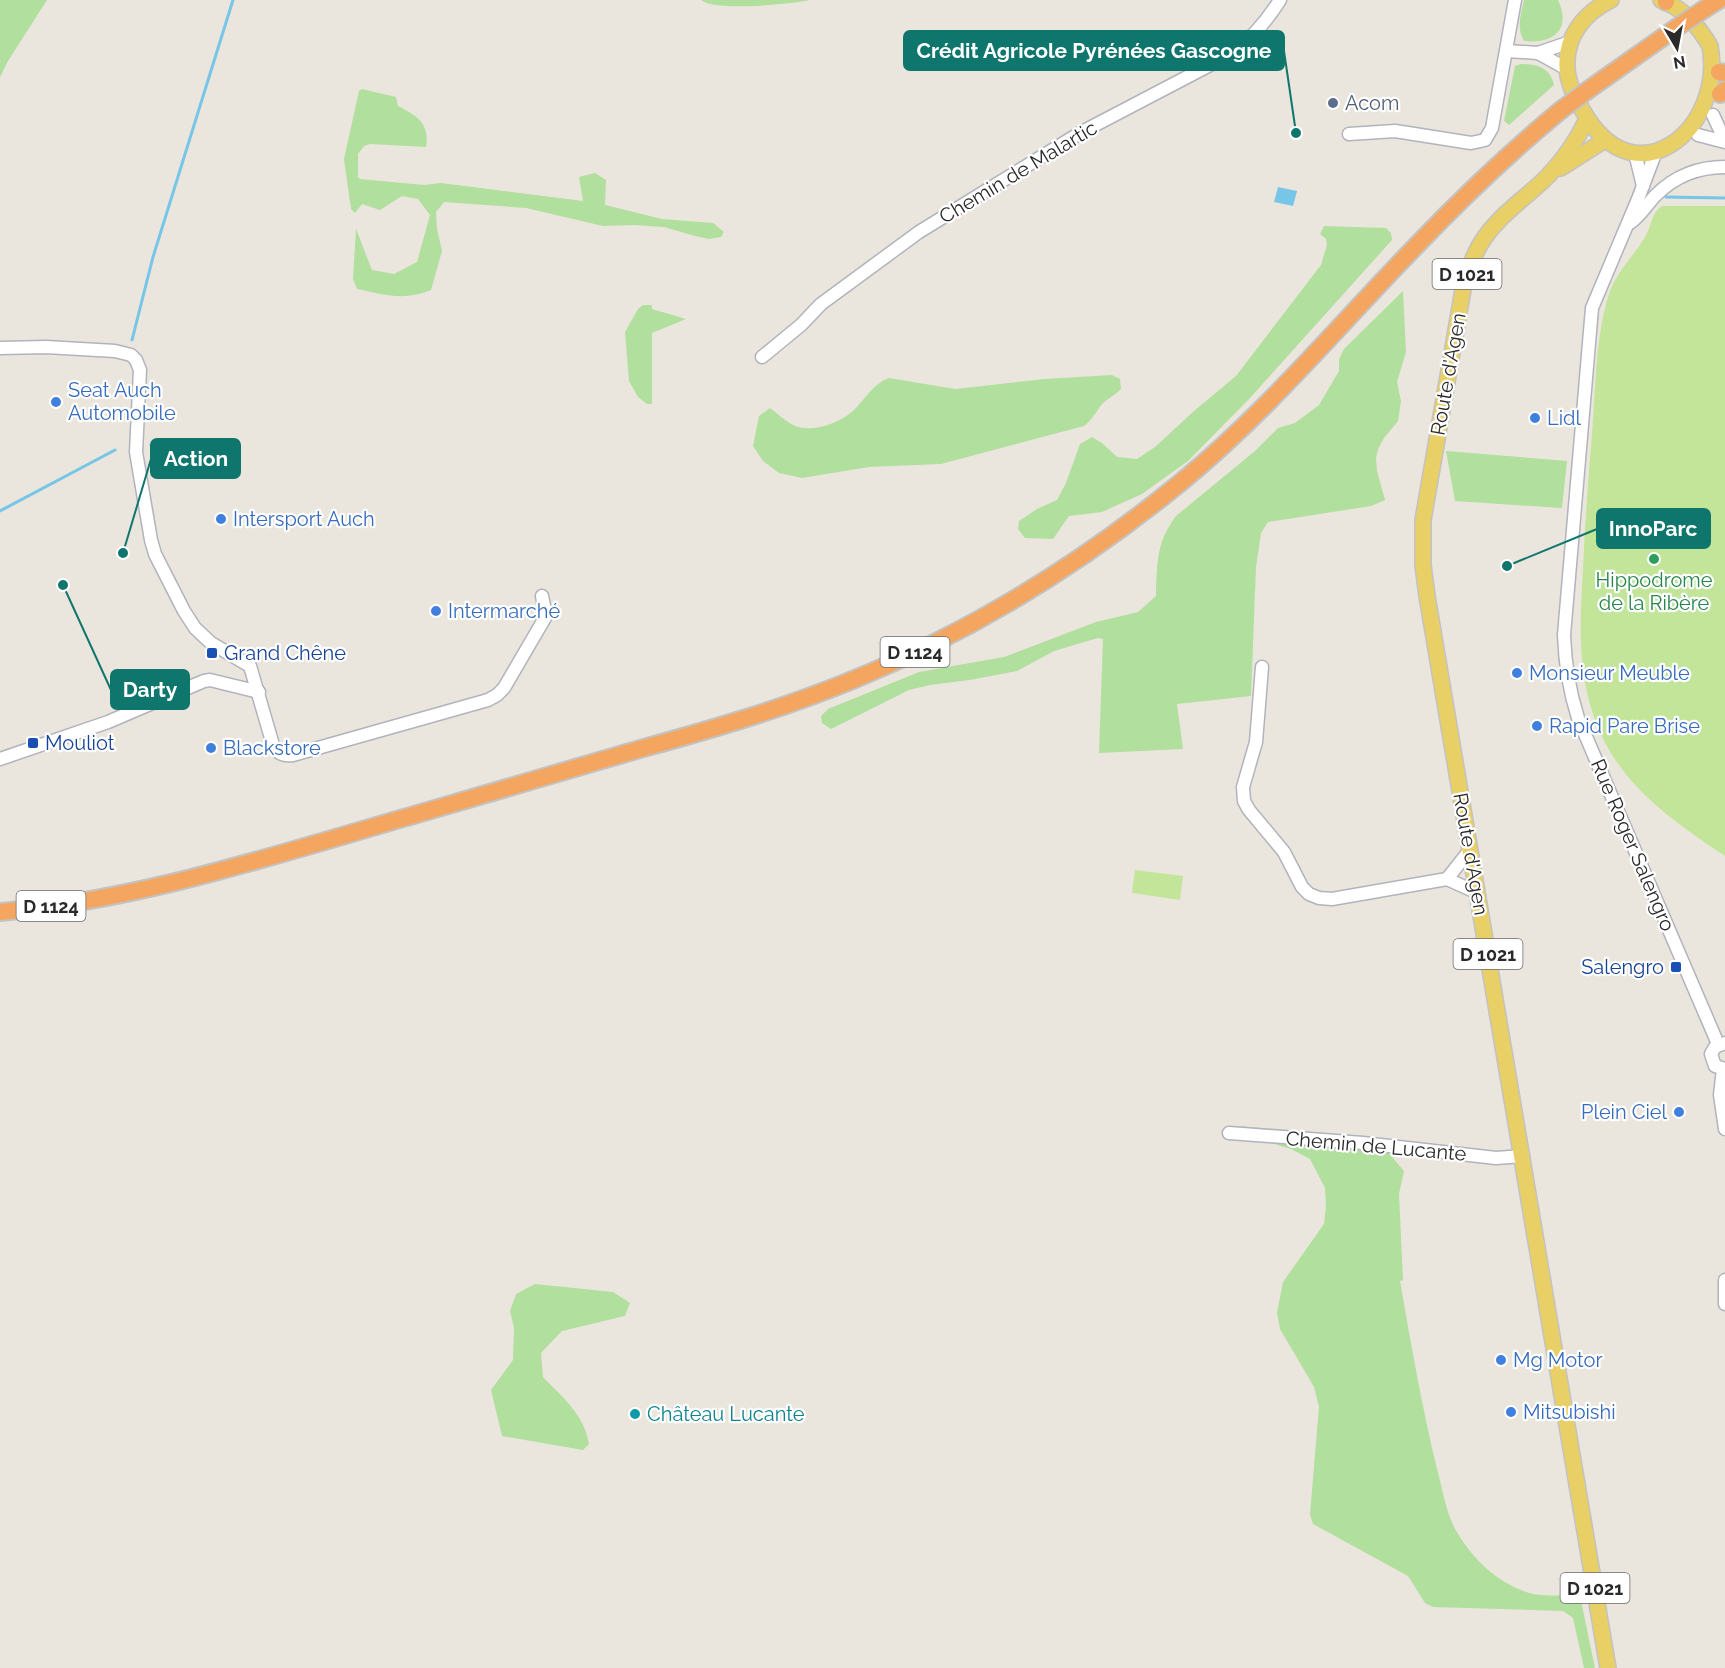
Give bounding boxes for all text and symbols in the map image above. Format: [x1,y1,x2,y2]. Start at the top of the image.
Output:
north arrow [1647,18,1707,78]
callout: Crédit Agricole Pyrénées Gascogne [904,31,1284,70]
text: Crédit Agricole Pyrénées Gascogne [917,38,1272,63]
text: N [1672,52,1687,73]
place label: Acom [1345,91,1399,115]
marker: Acom [1326,96,1340,110]
street label: Chemin de Malartic [935,115,1101,229]
road number: D 1021 [1432,259,1502,289]
street label: Route d'Agen [1425,311,1471,437]
place label: Seat Auch Automobile [68,378,176,425]
marker: Seat Auch Automobile [49,395,63,409]
place label: Lidl [1547,406,1581,430]
marker: Lidl [1528,411,1542,425]
callout: Action [151,439,240,478]
text: Action [164,446,228,471]
place label: Intersport Auch [233,507,375,531]
callout: InnoParc [1597,509,1710,548]
marker: Intersport Auch [214,512,228,526]
text: InnoParc [1609,516,1698,541]
marker: Hippodrome de la Ribère [1647,552,1661,566]
place label: Hippodrome de la Ribère [1596,568,1713,615]
place label: Intermarché [448,599,560,623]
marker: Intermarché [429,604,443,618]
road number: D 1124 [880,637,950,667]
place label: Grand Chêne [224,641,346,665]
marker: Grand Chêne [205,646,219,660]
place label: Monsieur Meuble [1529,661,1690,685]
marker: Monsieur Meuble [1510,666,1524,680]
callout: Darty [111,670,189,709]
text: Darty [123,677,178,702]
place label: Rapid Pare Brise [1549,714,1700,738]
marker: Rapid Pare Brise [1530,719,1544,733]
place label: Mouliot [45,731,115,755]
marker: Mouliot [26,736,40,750]
place label: Blackstore [223,736,321,760]
marker: Blackstore [204,741,218,755]
street label: Rue Roger Salengro [1586,755,1680,935]
street label: Route d'Agen [1448,791,1494,917]
road number: D 1124 [16,891,86,921]
road number: D 1021 [1454,939,1522,969]
place label: Salengro [1581,955,1664,979]
marker: Salengro [1669,960,1683,974]
place label: Plein Ciel [1581,1100,1668,1124]
marker: Plein Ciel [1672,1105,1686,1119]
street label: Chemin de Lucante [1285,1126,1468,1166]
place label: Mg Motor [1513,1348,1602,1372]
marker: Mg Motor [1494,1353,1508,1367]
place label: Mitsubishi [1523,1400,1616,1424]
place label: Château Lucante [647,1402,805,1426]
marker: Mitsubishi [1504,1405,1518,1419]
marker: Château Lucante [628,1407,642,1421]
road number: D 1021 [1560,1573,1630,1603]

